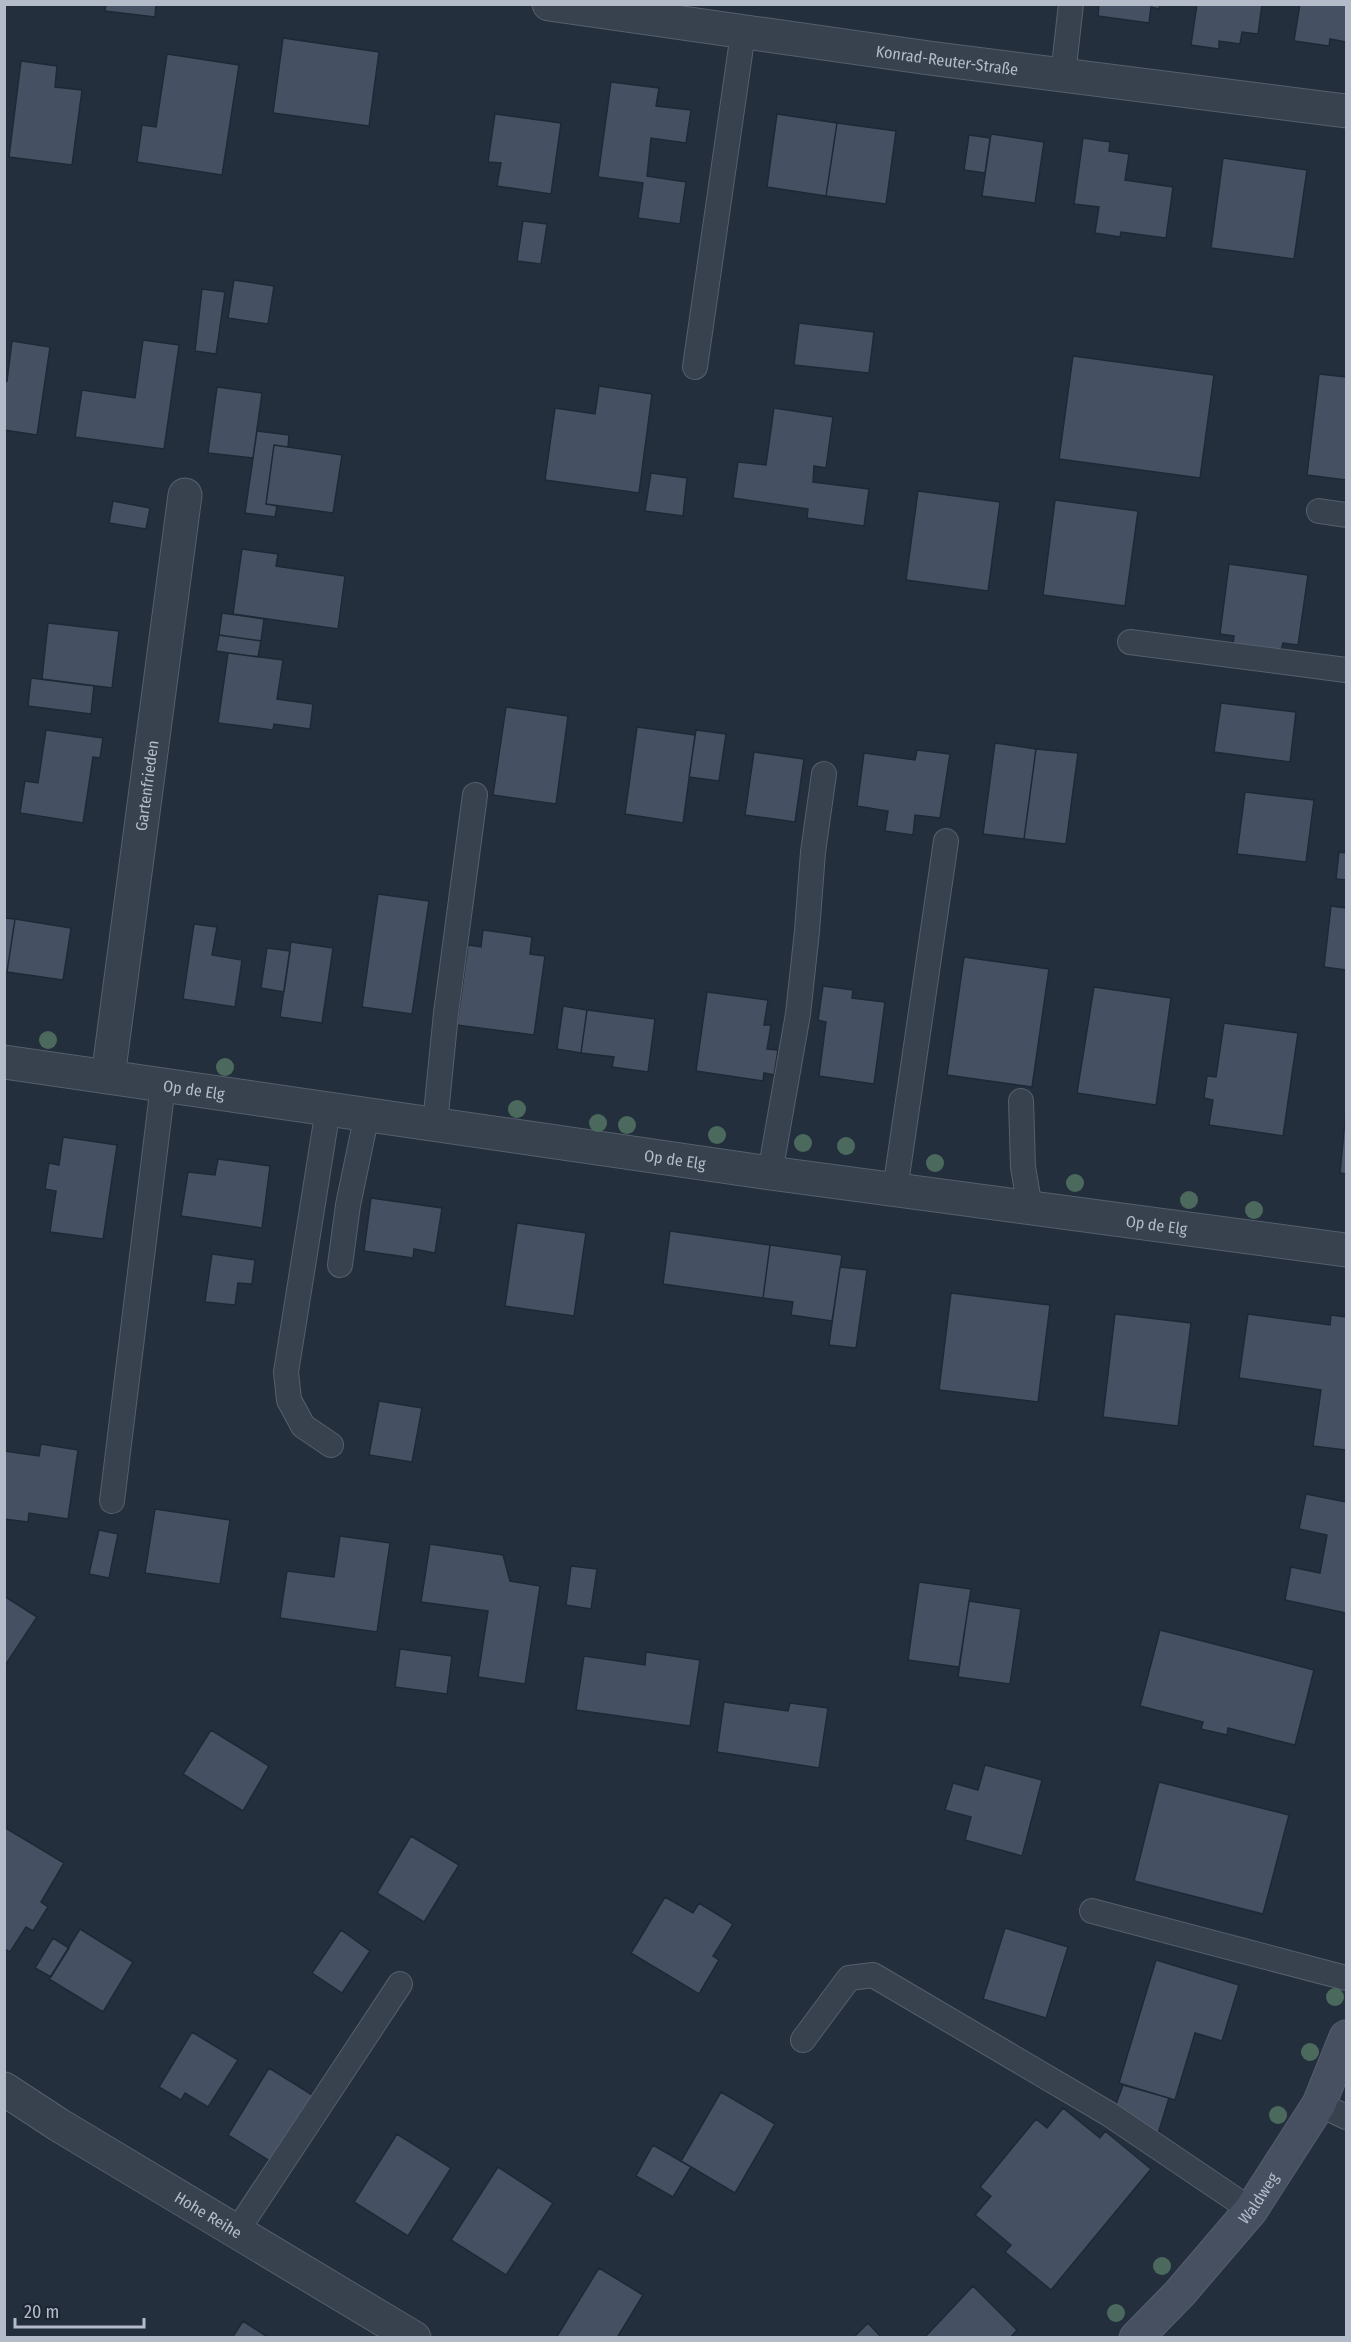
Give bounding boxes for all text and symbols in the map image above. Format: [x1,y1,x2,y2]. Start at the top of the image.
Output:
street label: Konrad-Reuter-Straße [875,42,1019,79]
street label: Gartenfrieden [132,739,162,832]
street label: Op de Elg [162,1076,226,1104]
street label: Op de Elg [643,1146,707,1174]
street label: Op de Elg [1125,1212,1189,1239]
street label: Waldweg [1234,2169,1283,2228]
street label: Hohe Reihe [171,2188,245,2243]
scale bar [15,2291,144,2329]
text: 20 m [24,2301,59,2323]

